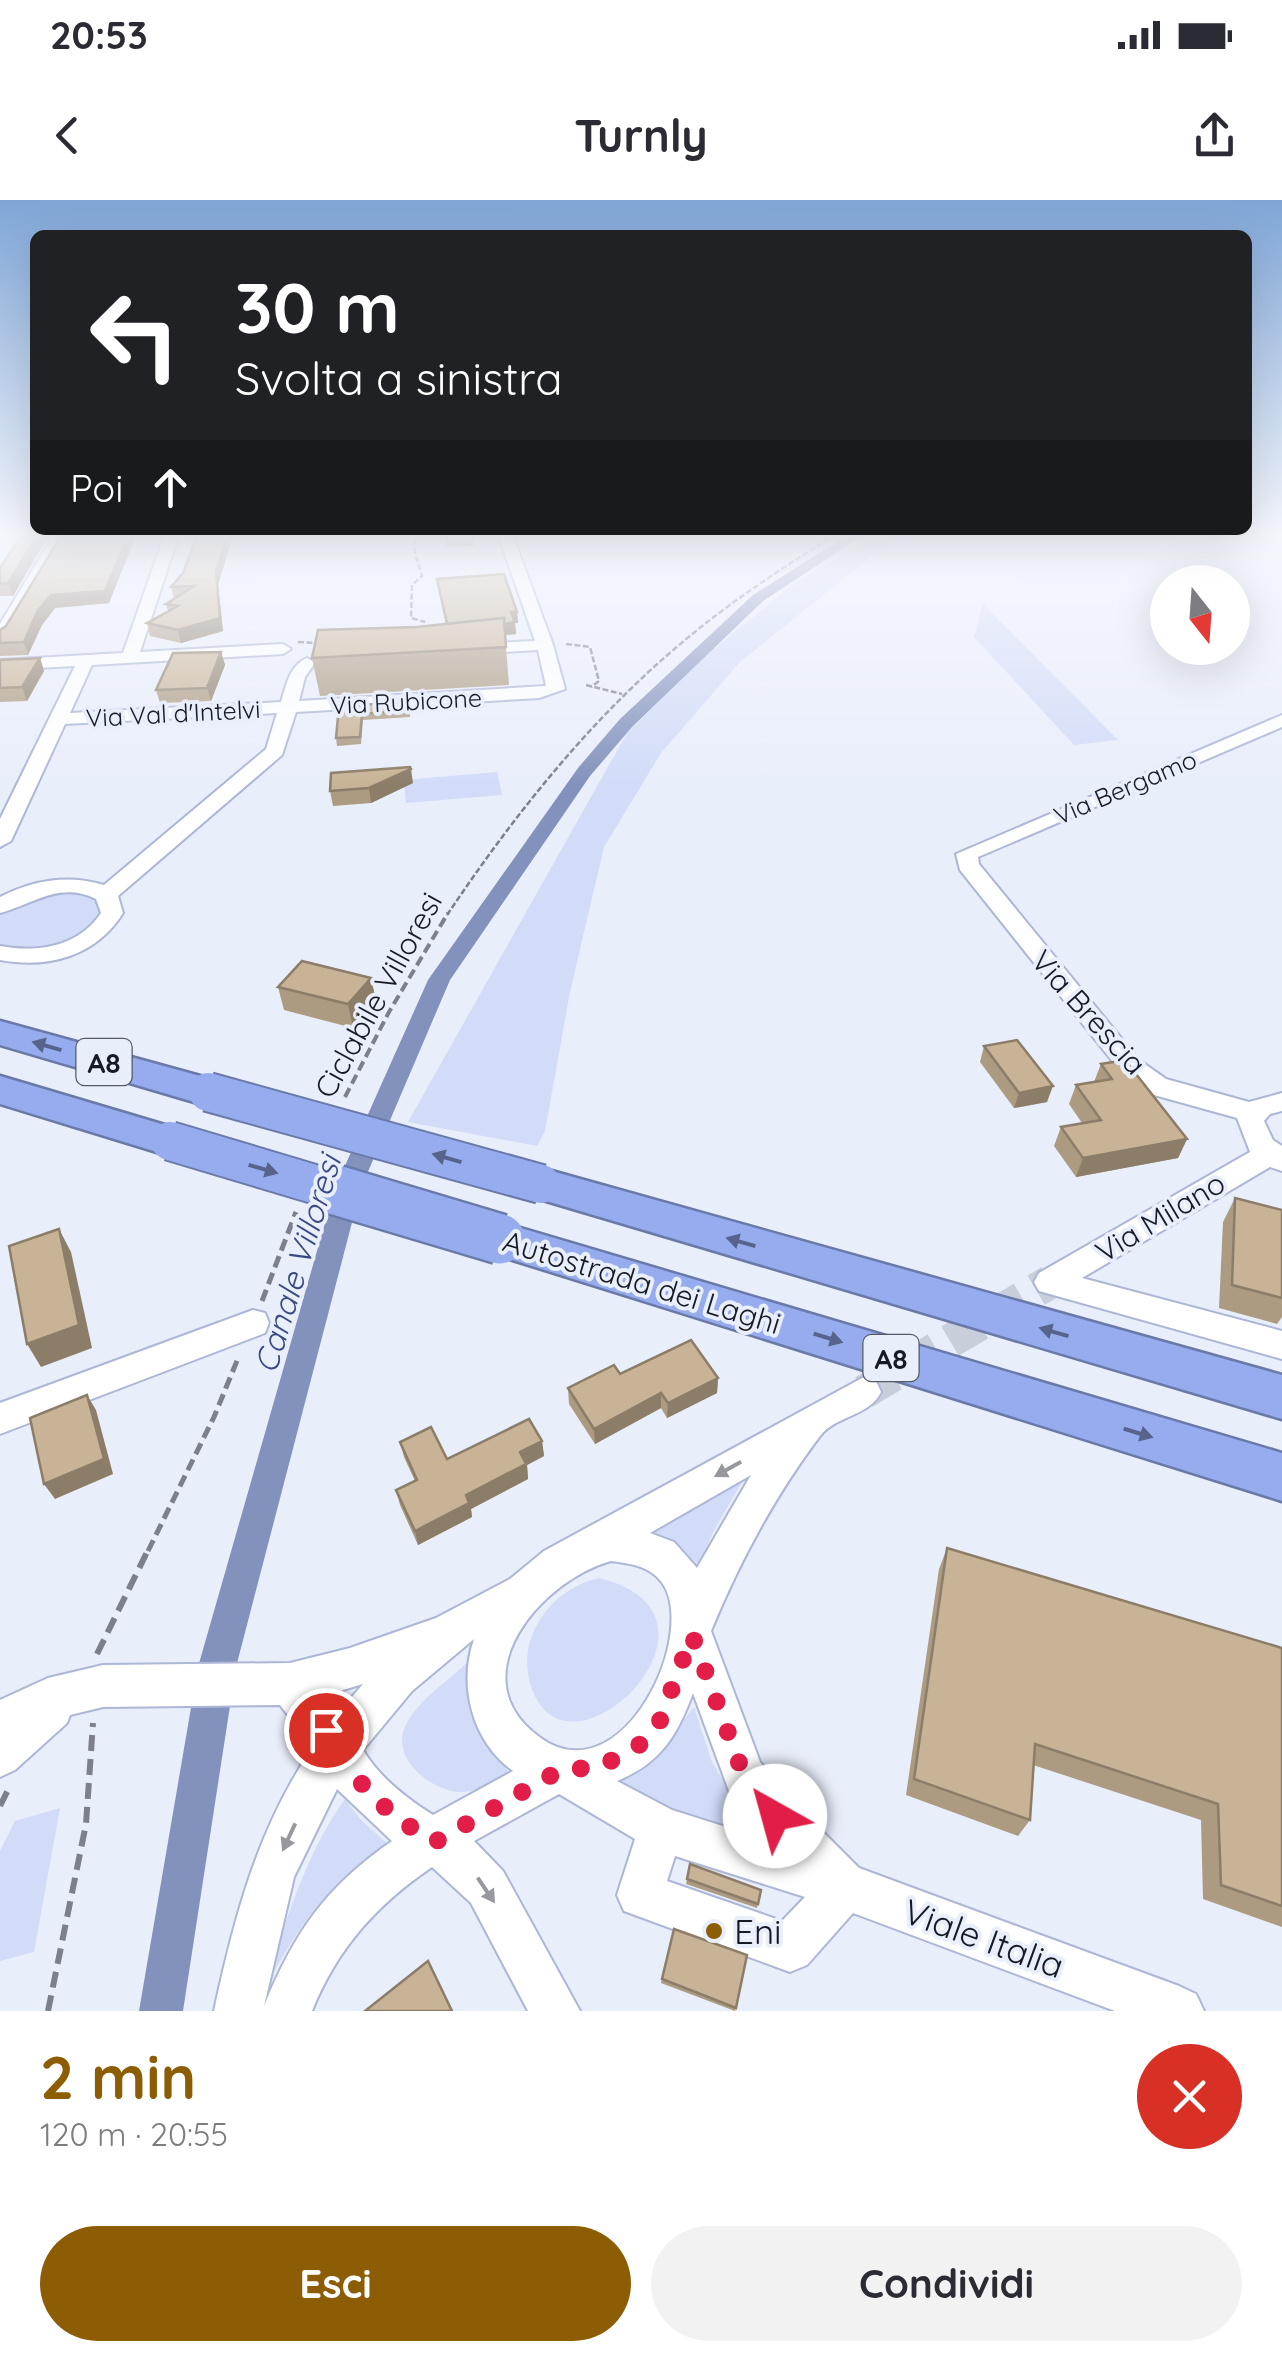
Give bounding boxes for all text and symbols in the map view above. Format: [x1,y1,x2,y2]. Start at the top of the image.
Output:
text: 20:53 [50,11,148,59]
text: Turnly [574,107,708,163]
icon: back [40,108,95,163]
icon: share [1187,108,1242,163]
text: 30 m [235,263,400,351]
icon: left [70,270,200,400]
text: Svolta a sinistra [235,350,562,406]
icon: ahead [143,460,198,515]
text: Poi [70,464,123,512]
north arrow [1150,565,1250,665]
map controls [1150,565,1250,665]
street label: Via Rubicone [329,682,483,720]
street label: Via Val d'Intelvi [85,693,261,733]
street label: Via Bergamo [1049,743,1201,831]
street label: Ciclabile Villoresi [306,886,450,1104]
street label: Via Brescia [1023,942,1155,1082]
one-way arrow [31,1038,62,1053]
road number: A8 [76,1039,132,1085]
water label: Canale Villoresi [245,1147,350,1378]
one-way arrow [432,1150,462,1165]
one-way arrow [248,1162,279,1177]
street label: Via Milano [1088,1163,1232,1271]
street label: Autostrada dei Laghi [498,1222,786,1342]
one-way arrow [726,1234,756,1249]
one-way arrow [1038,1324,1069,1339]
one-way arrow [813,1331,843,1346]
road number: A8 [864,1335,918,1381]
one-way arrow [1124,1426,1154,1441]
one-way arrow [714,1460,742,1478]
pin [284,1688,369,1773]
icon: arrive [299,1703,354,1758]
position arrow [723,1764,827,1868]
one-way arrow [281,1822,297,1852]
one-way arrow [476,1876,495,1903]
street label: Viale Italia [898,1889,1070,1987]
place label: Eni [734,1909,782,1953]
marker: Eni [703,1920,725,1942]
text: 2 min [40,2039,196,2114]
button: close [1137,2044,1242,2149]
text: 120 m · 20:55 [40,2114,228,2154]
button: Esci [40,2226,631,2341]
button: Condividi [651,2226,1242,2341]

